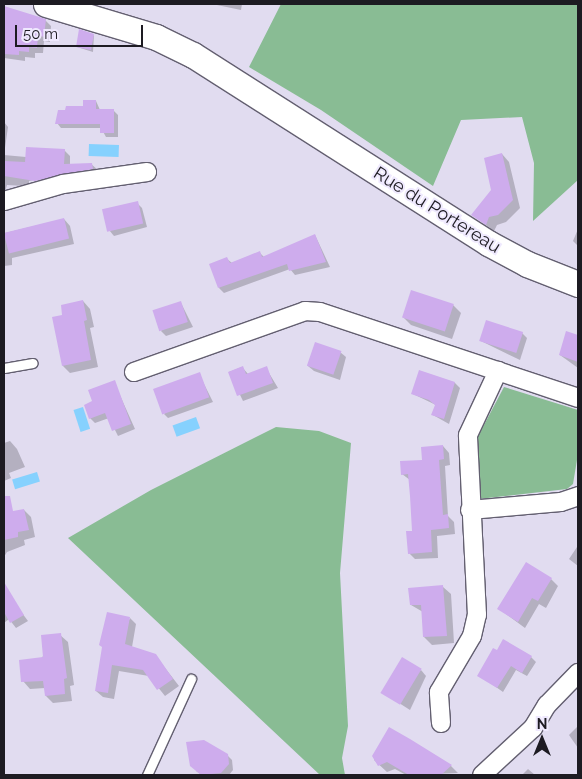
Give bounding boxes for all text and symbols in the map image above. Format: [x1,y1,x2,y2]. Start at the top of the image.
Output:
scale bar [18,15,145,47]
text: 50 m [23,25,58,43]
street label: Rue du Portereau [370,162,504,258]
north arrow [517,714,567,764]
text: N [537,716,547,732]

